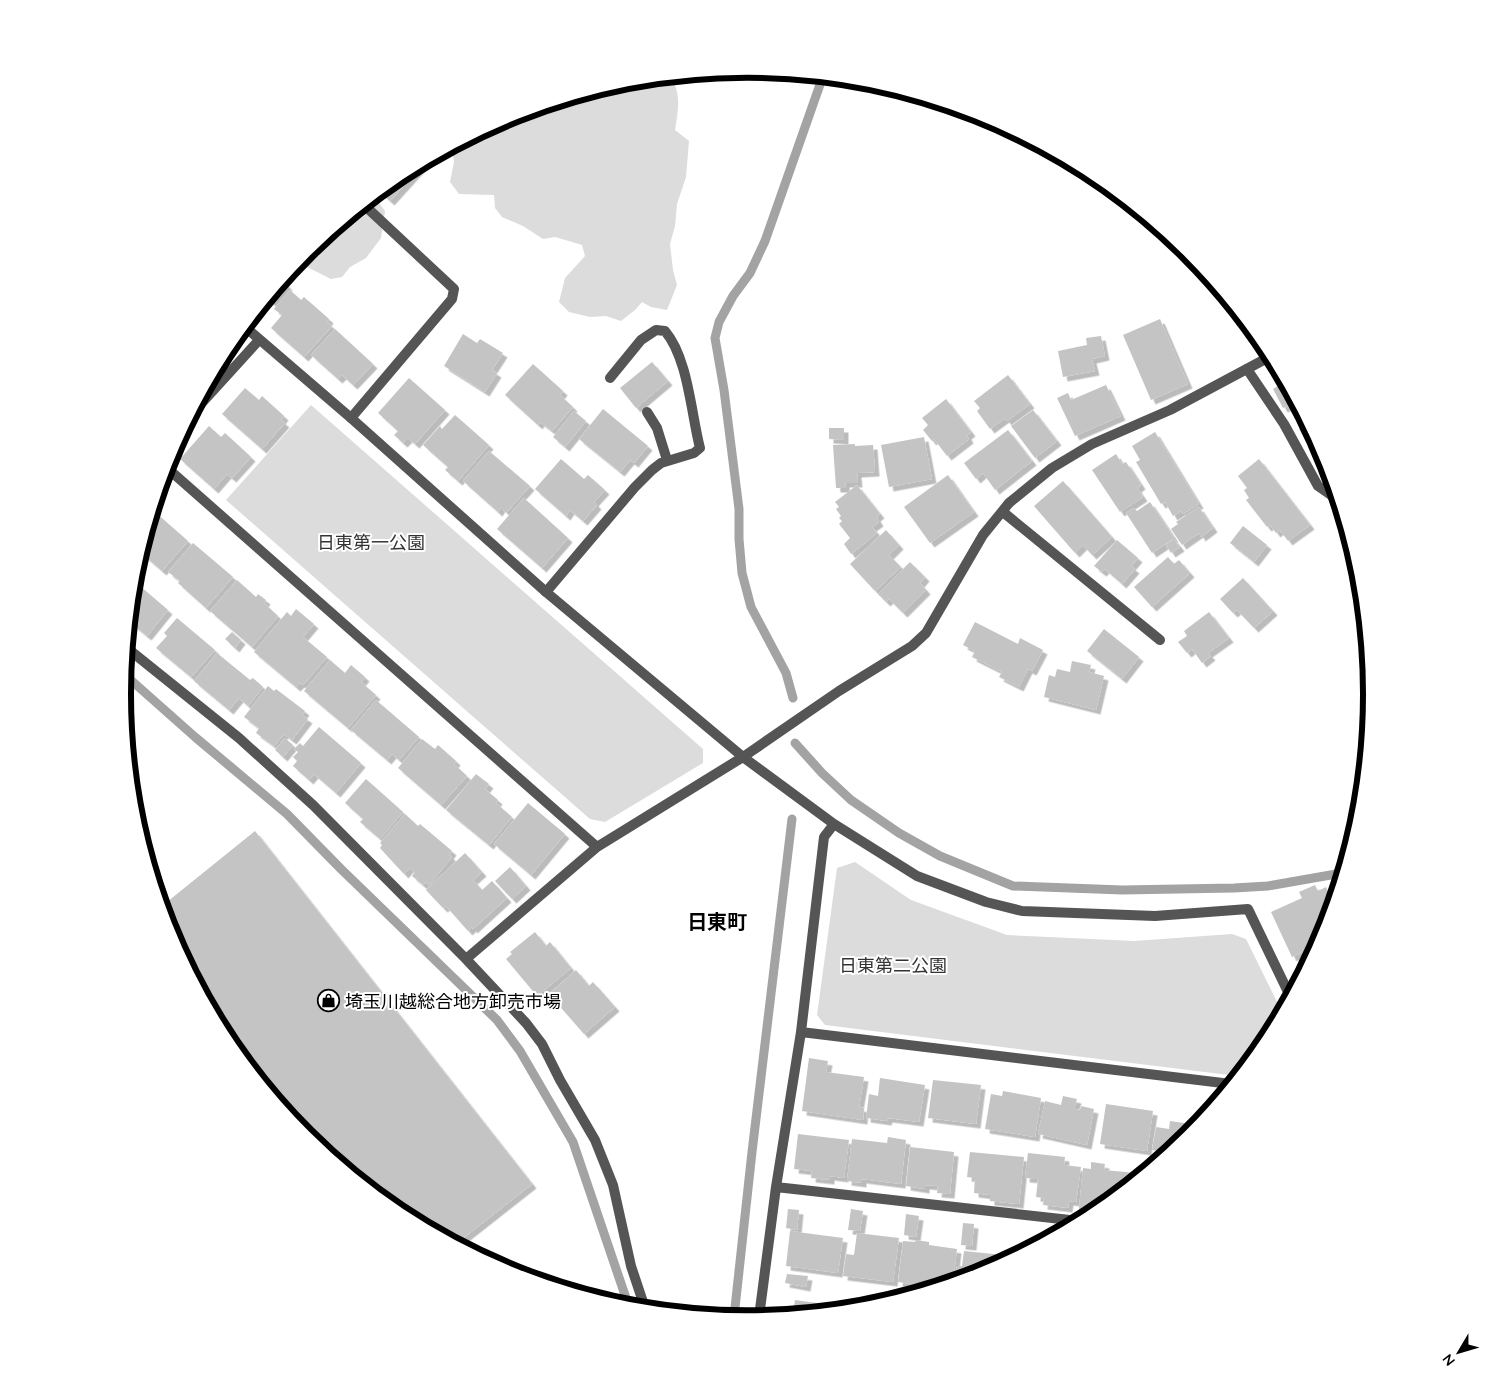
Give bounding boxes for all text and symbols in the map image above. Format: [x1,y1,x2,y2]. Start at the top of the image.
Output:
park label: 日東第一公園 [317,531,425,554]
district label: 日東町 [687,909,747,934]
park label: 日東第二公園 [839,954,947,977]
shop icon: 埼玉川越総合地方卸売市場 [317,989,341,1013]
place label: 埼玉川越総合地方卸売市場 [345,990,561,1013]
north arrow [1434,1327,1484,1377]
text: N [1438,1350,1459,1370]

